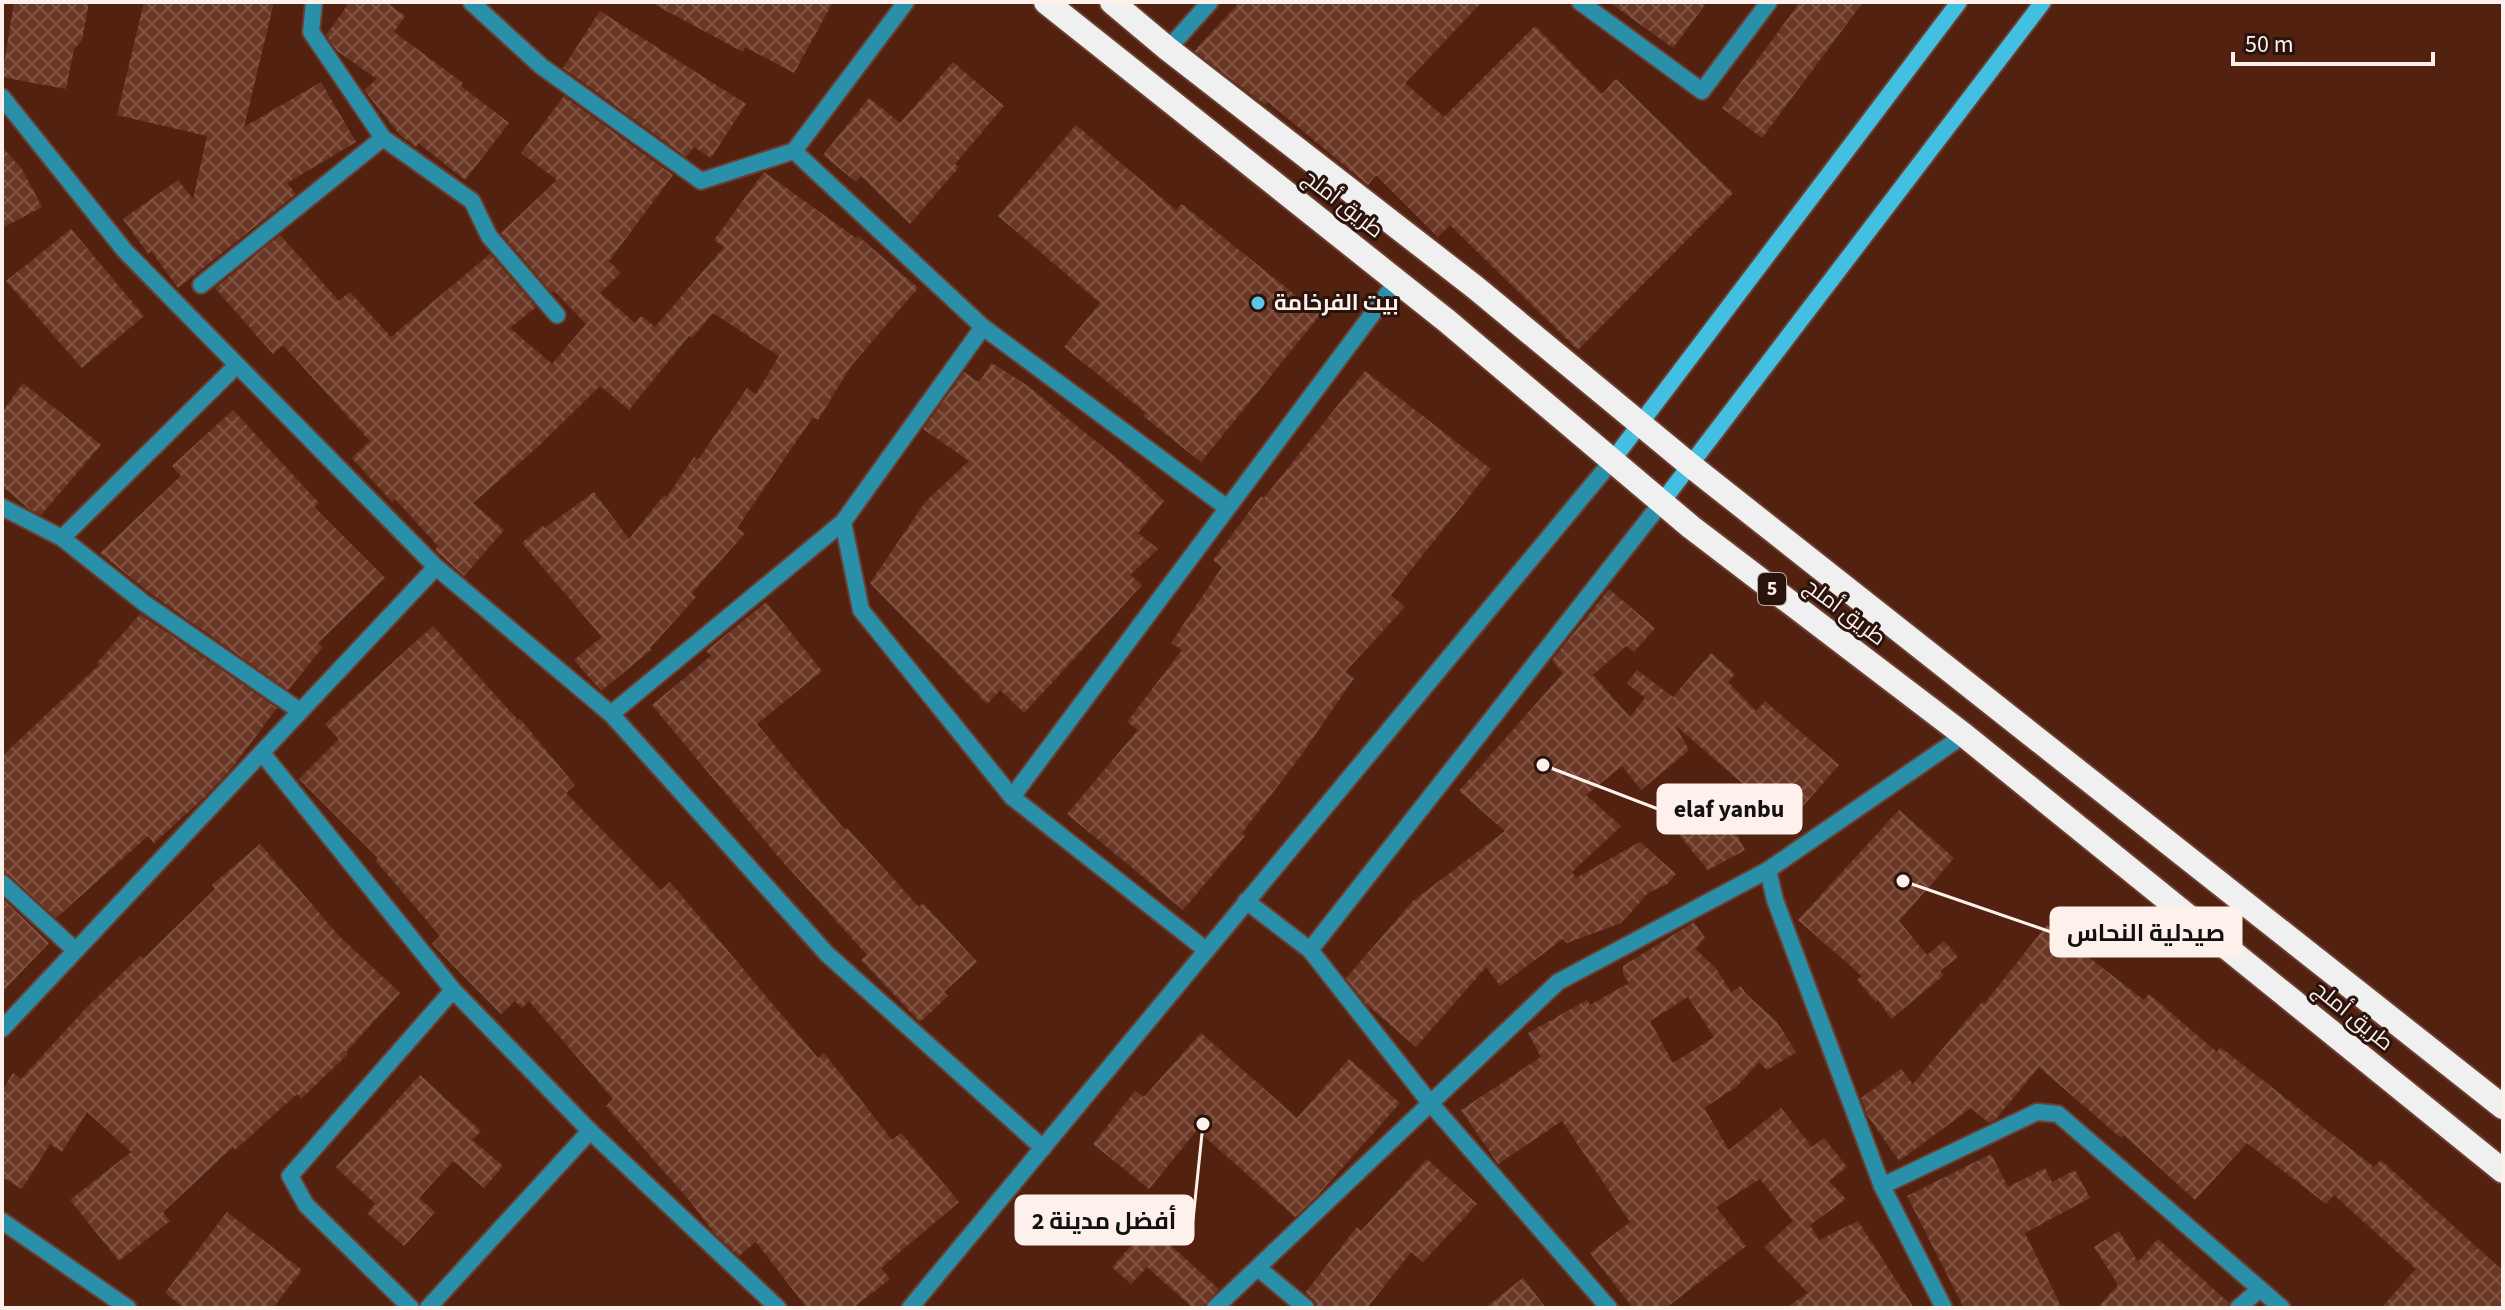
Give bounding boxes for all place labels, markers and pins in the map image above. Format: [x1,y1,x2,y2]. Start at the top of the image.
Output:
place label: بيت الفرخامة [1274,287,1399,319]
marker: بيت الفرخامة [1249,294,1267,312]
callout: elaf yanbu [1658,785,1801,833]
callout: صيدلية النحاس [2051,908,2241,956]
callout: 2 أفضل مدينة [1016,1196,1193,1244]

